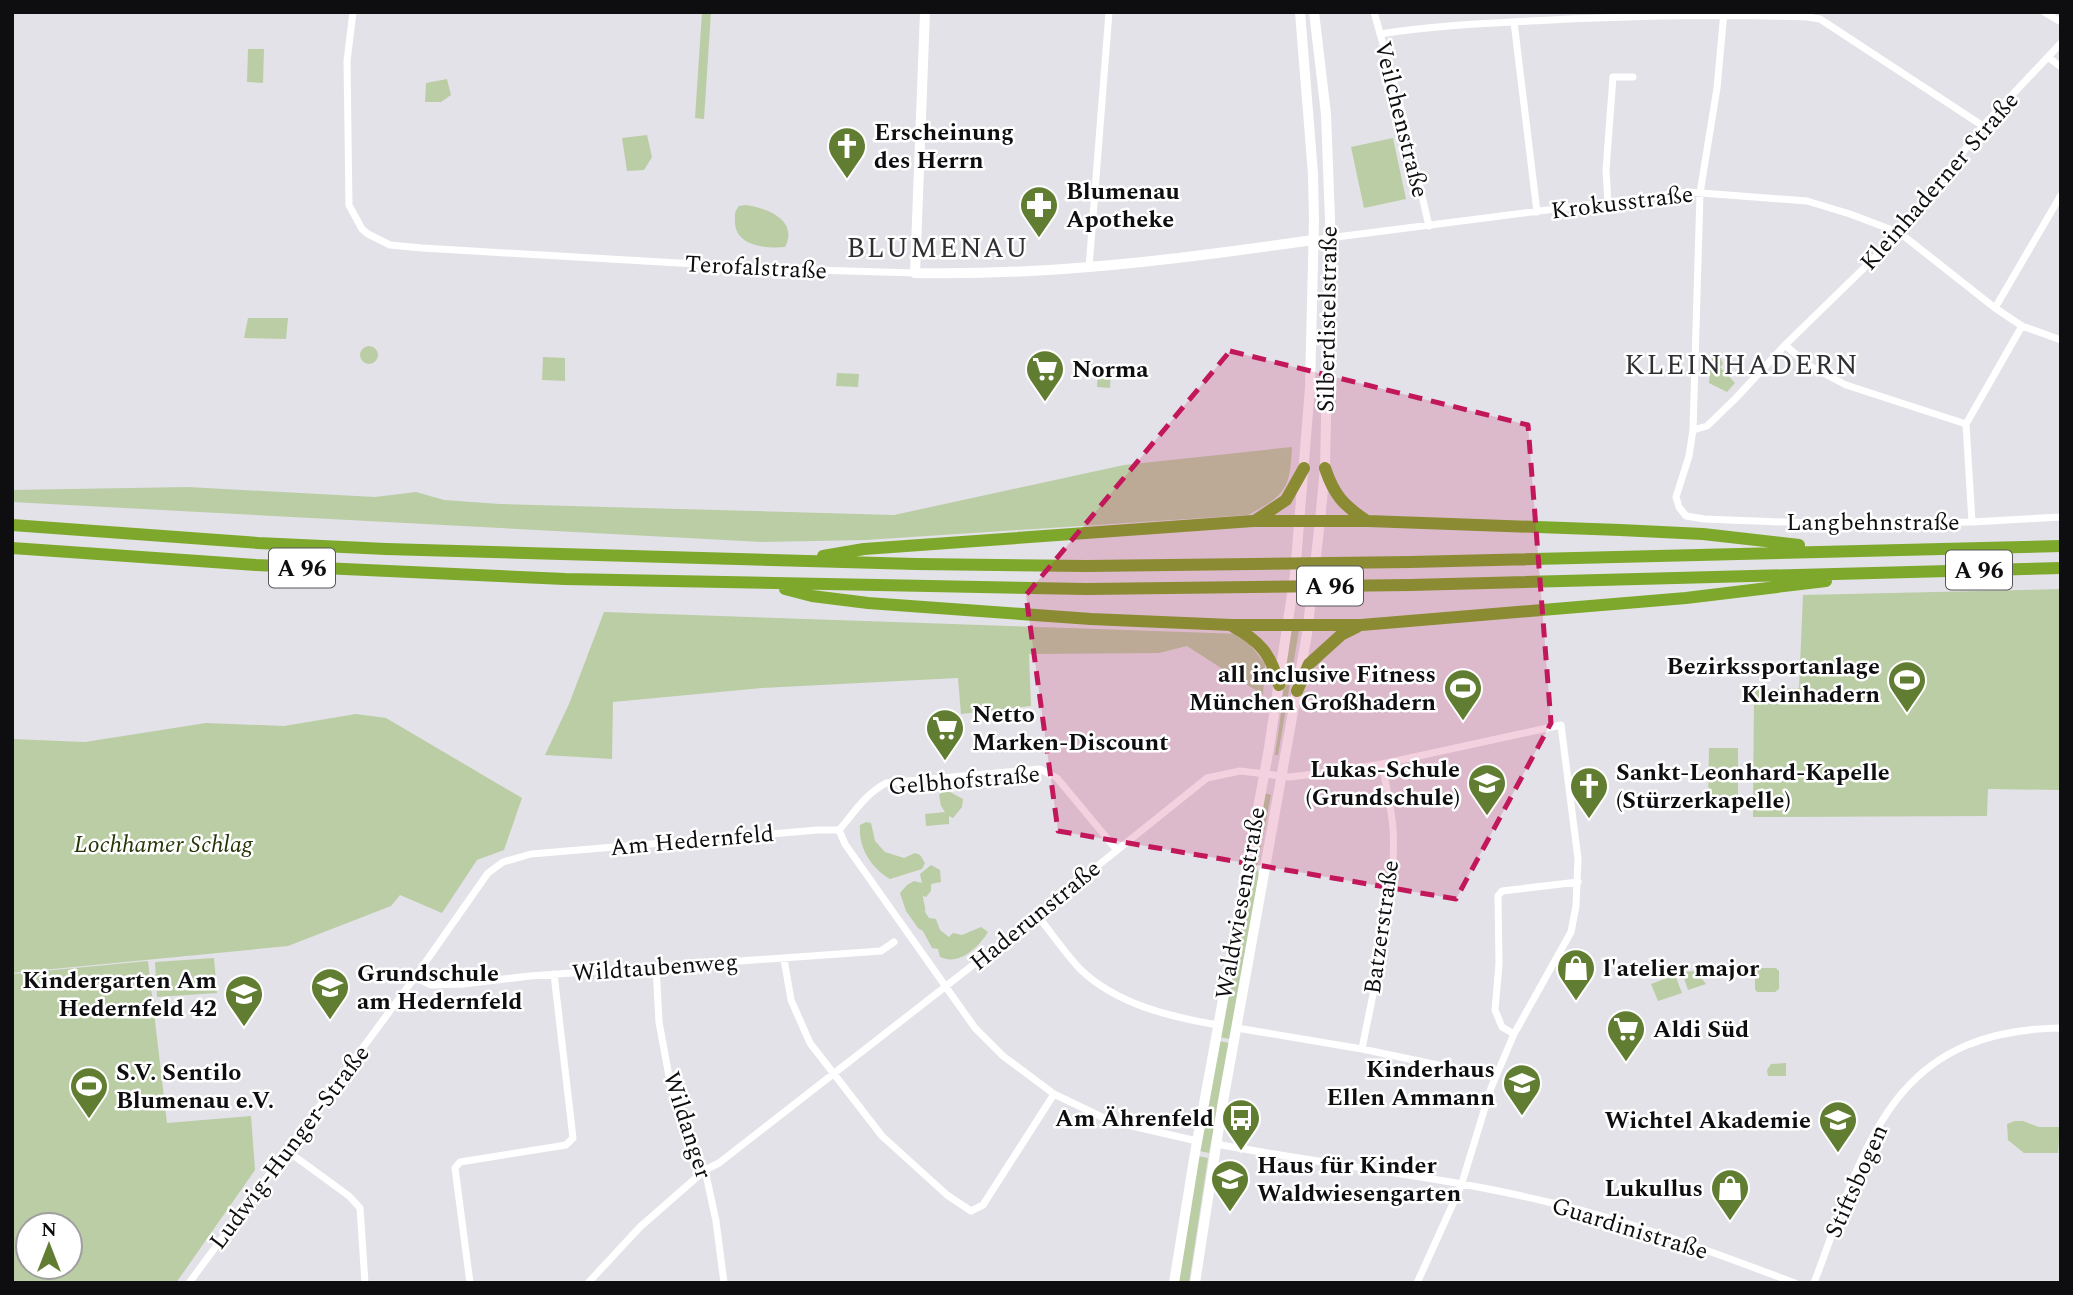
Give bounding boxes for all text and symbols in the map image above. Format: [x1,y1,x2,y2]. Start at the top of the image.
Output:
street label: Veilchenstraße [1364,37,1438,201]
street label: Kleinhaderner Straße [1852,84,2028,279]
place label: Erscheinung des Herrn [874,115,1014,179]
church icon: Erscheinung des Herrn [826,125,868,180]
place label: Blumenau Apotheke [1066,174,1180,238]
street label: Krokusstraße [1549,176,1695,230]
pharmacy icon: Blumenau Apotheke [1018,184,1060,239]
street label: Silberdistelstraße [1308,225,1348,413]
district label: BLUMENAU [846,227,1030,270]
street label: Terofalstraße [684,246,828,290]
district label: KLEINHADERN [1624,344,1860,387]
supermarket icon: Norma [1024,348,1066,403]
place label: Norma [1072,352,1149,388]
street label: Langbehnstraße [1786,505,1960,541]
road number: A 96 [269,548,335,588]
road number: A 96 [1946,550,2012,590]
road number: A 96 [1297,566,1363,606]
place label: Bezirkssportanlage Kleinhadern [1666,649,1880,713]
place label: all inclusive Fitness München Großhadern [1189,657,1436,721]
sports icon: Bezirkssportanlage Kleinhadern [1886,659,1928,714]
sports icon: all inclusive Fitness München Großhadern [1442,667,1484,722]
place label: Netto Marken-Discount [972,697,1169,761]
supermarket icon: Netto Marken-Discount [924,707,966,762]
place label: Lukas-Schule (Grundschule) [1306,752,1460,816]
place label: Sankt-Leonhard-Kapelle (Stürzerkapelle) [1616,755,1890,819]
street label: Gelbhofstraße [887,756,1041,806]
school or university icon: Lukas-Schule (Grundschule) [1466,762,1508,817]
church icon: Sankt-Leonhard-Kapelle (Stürzerkapelle) [1568,765,1610,820]
street label: Waldwiesenstraße [1206,804,1276,1002]
street label: Am Hedernfeld [609,816,776,866]
park label: Lochhamer Schlag [74,827,254,863]
street label: Haderunstraße [962,852,1109,980]
street label: Batzerstraße [1355,858,1409,996]
street label: Wildtaubenweg [571,944,739,992]
shop icon: l'atelier major [1555,947,1597,1002]
place label: l'atelier major [1603,951,1760,987]
place label: Grundschule am Hedernfeld [357,956,523,1020]
place label: Kindergarten Am Hedernfeld 42 [22,963,217,1027]
school or university icon: Grundschule am Hedernfeld [309,966,351,1021]
school or university icon: Kindergarten Am Hedernfeld 42 [223,973,265,1028]
supermarket icon: Aldi Süd [1605,1008,1647,1063]
place label: Aldi Süd [1653,1012,1749,1048]
street label: Ludwig-Hunger-Straße [201,1038,379,1258]
place label: Kinderhaus Ellen Ammann [1326,1052,1495,1116]
place label: S.V. Sentilo Blumenau e.V. [116,1055,274,1119]
school or university icon: Kinderhaus Ellen Ammann [1501,1062,1543,1117]
sports icon: S.V. Sentilo Blumenau e.V. [68,1065,110,1120]
street label: Wildanger [653,1067,721,1184]
bus stop icon: Am Ährenfeld [1220,1097,1262,1152]
school or university icon: Wichtel Akademie [1817,1099,1859,1154]
place label: Am Ährenfeld [1055,1101,1214,1137]
place label: Wichtel Akademie [1605,1103,1811,1139]
street label: Stiftsbogen [1816,1119,1898,1244]
place label: Haus für Kinder Waldwiesengarten [1257,1148,1461,1212]
school or university icon: Haus für Kinder Waldwiesengarten [1209,1158,1251,1213]
shop icon: Lukullus [1709,1167,1751,1222]
place label: Lukullus [1604,1171,1703,1207]
street label: Guardinistraße [1547,1188,1712,1270]
north arrow [14,1211,84,1281]
text: N [41,1216,57,1245]

